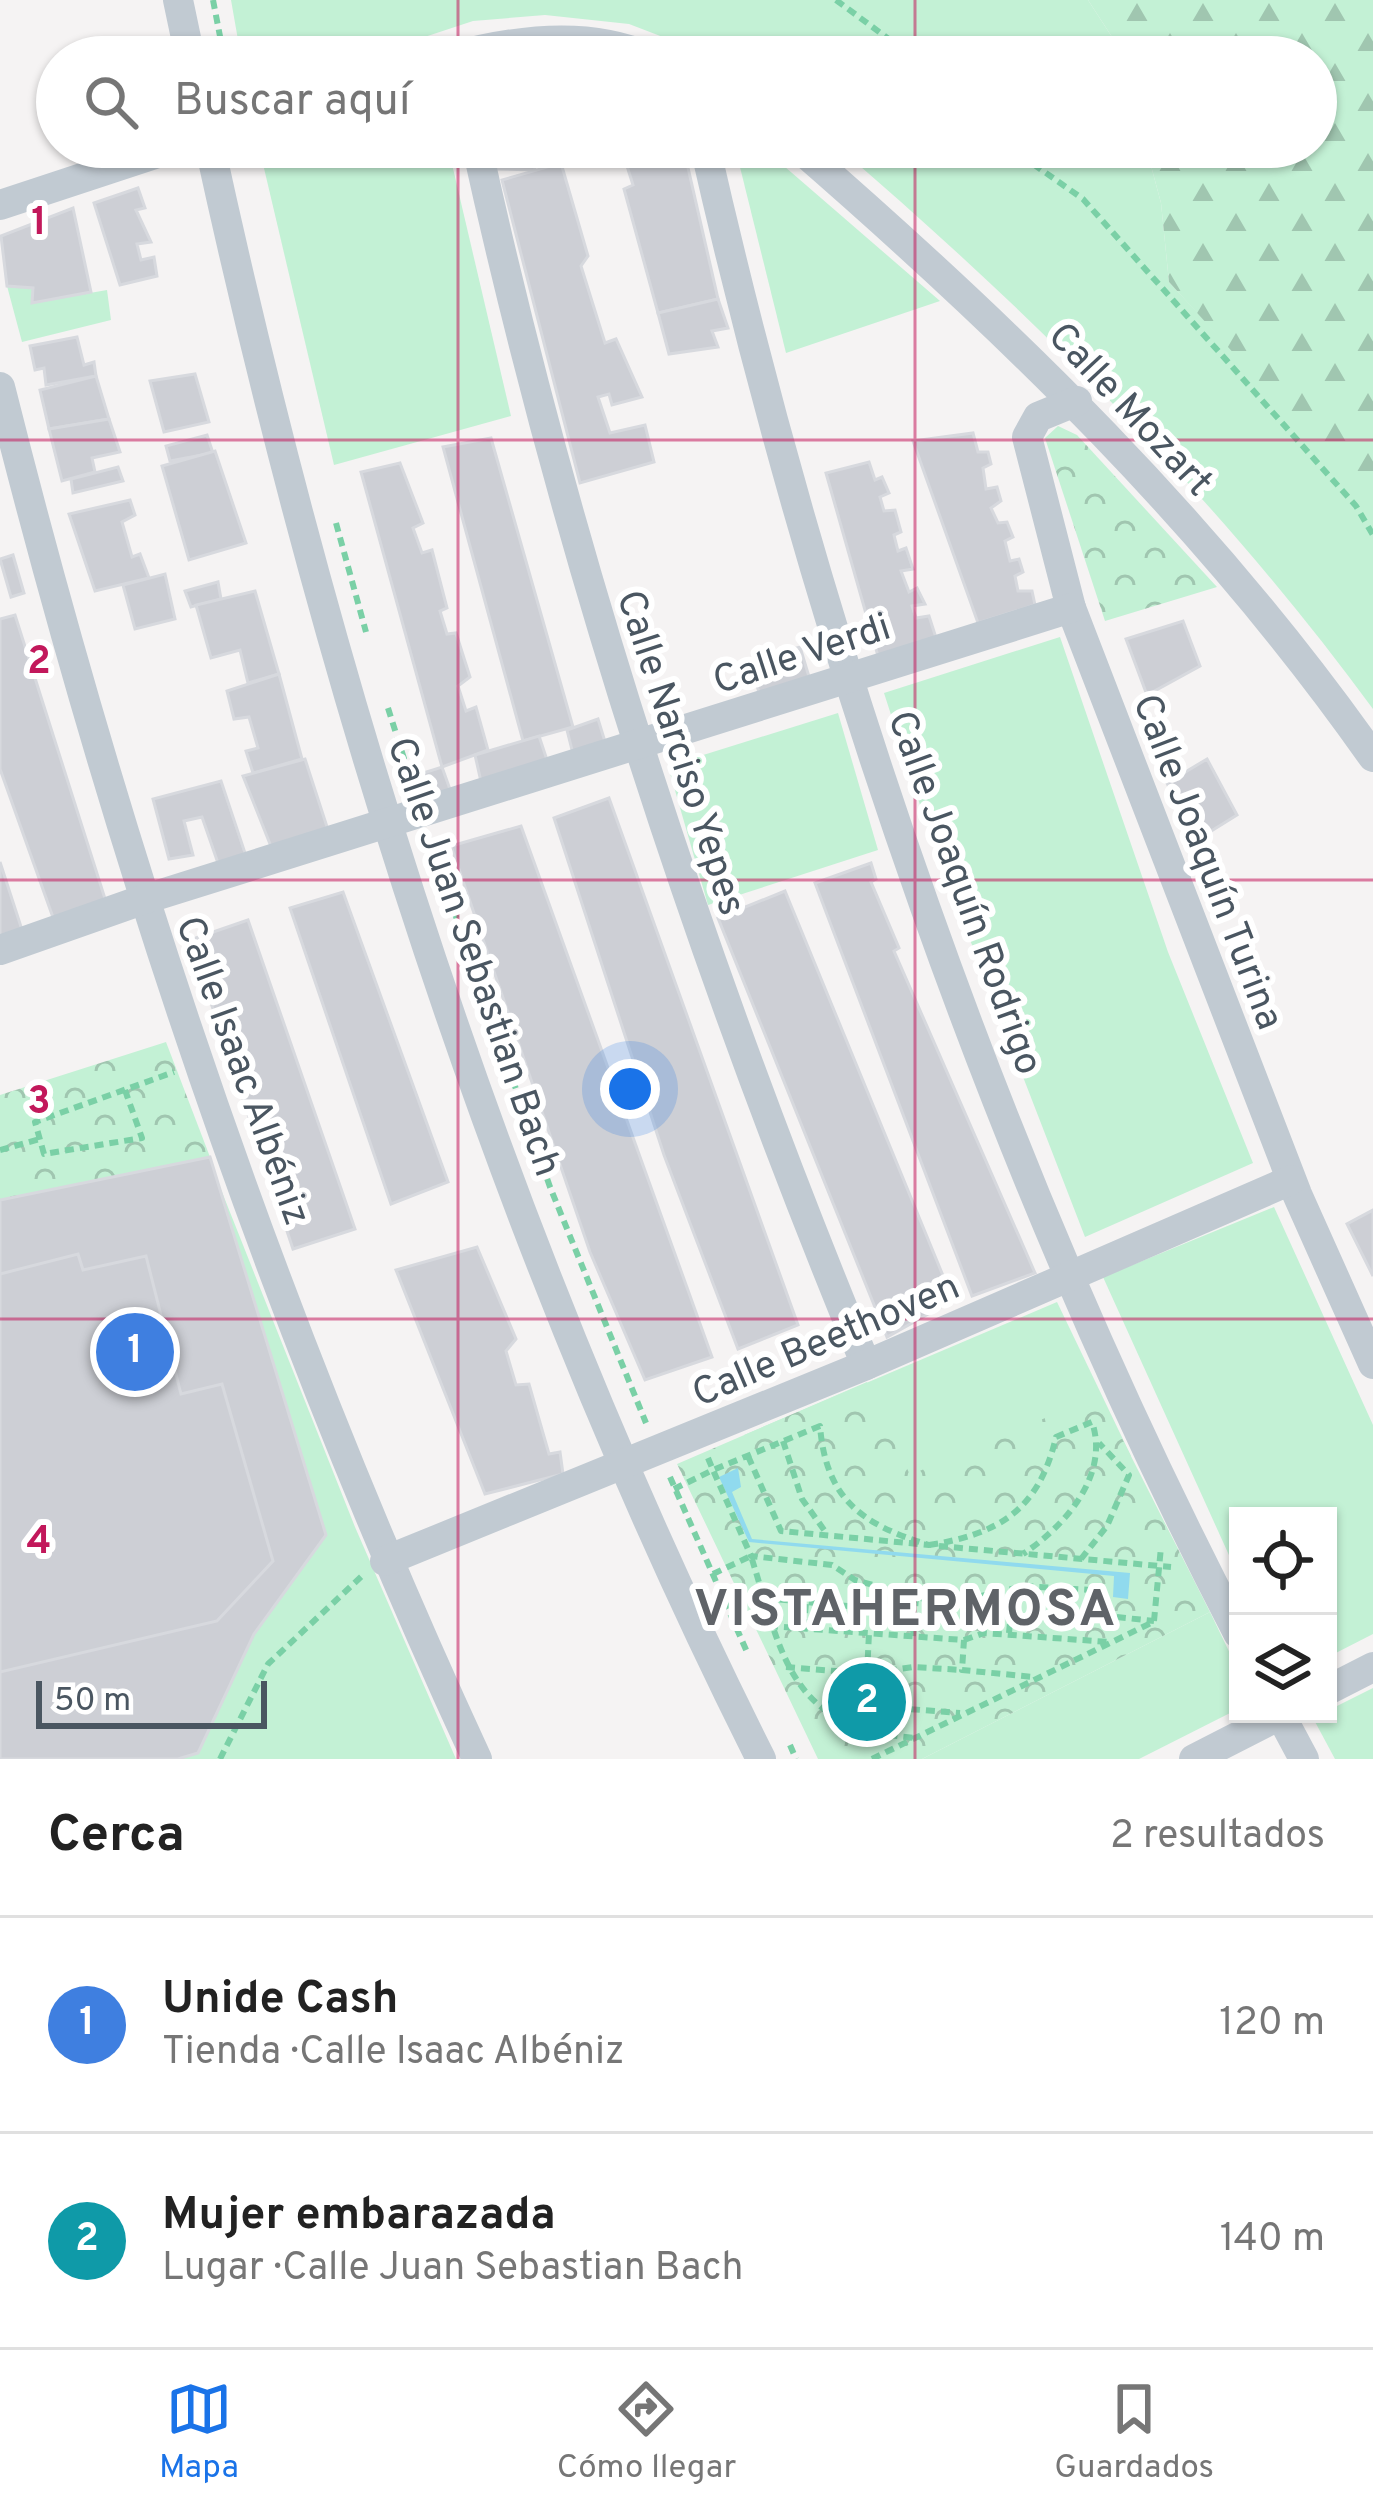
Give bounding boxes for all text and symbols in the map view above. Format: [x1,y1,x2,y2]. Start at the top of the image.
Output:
search box [36,36,1337,168]
icon: search [78,69,144,135]
text: Buscar aquí [174,74,410,131]
text: 1 [31,200,47,249]
street label: Calle Mozart [1036,314,1222,508]
street label: Calle Narciso Yepes [603,585,754,922]
street label: Calle Verdi [707,605,897,708]
text: 2 [27,639,51,688]
street label: Calle Joaquín Turina [1119,688,1292,1037]
street label: Calle Joaquín Rodrigo [874,705,1051,1082]
street label: Calle Juan Sebastian Bach [374,732,570,1183]
street label: Calle Isaac Albéniz [162,910,319,1233]
your location [600,1059,660,1119]
text: 3 [27,1079,51,1128]
street label: Calle Beethoven [686,1264,968,1421]
pin: 1 [96,1307,174,1397]
map controls [1229,1507,1337,1723]
button: locate [1229,1507,1337,1615]
text: 4 [26,1519,52,1568]
district label: VISTAHERMOSA [694,1580,1118,1645]
button: layers [1229,1615,1337,1723]
pin: 2 [828,1657,906,1747]
scale bar [36,1675,267,1728]
text: 50 m [54,1681,131,1723]
text: Cerca [48,1805,185,1870]
text: 2 resultados [1110,1813,1325,1862]
text: Unide Cash [162,1972,398,2029]
text: 1 [79,2000,95,2049]
text: 120 m [1219,2000,1325,2049]
text: Tienda · Calle Isaac Albéniz [162,2029,625,2078]
text: Mujer embarazada [162,2188,556,2245]
text: 2 [75,2216,99,2265]
text: 140 m [1220,2216,1325,2265]
text: Lugar · Calle Juan Sebastian Bach [162,2245,743,2294]
tab: Mapa [159,2376,239,2490]
tab: Cómo llegar [557,2376,736,2490]
tab: Guardados [1054,2376,1214,2490]

